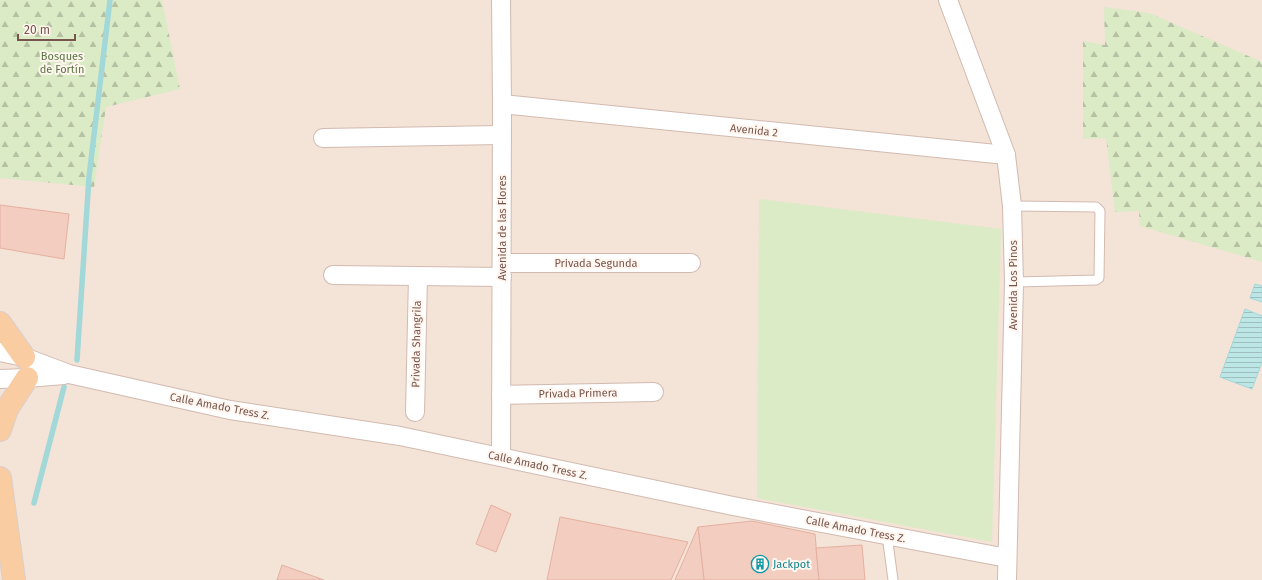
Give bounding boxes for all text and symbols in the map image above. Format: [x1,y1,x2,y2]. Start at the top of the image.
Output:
scale bar [18,16,75,42]
text: 20 m [24,23,50,37]
park label: Bosques de Fortín [40,50,84,76]
street label: Avenida 2 [729,122,779,139]
street label: Avenida de las Flores [496,175,509,281]
street label: Avenida Los Pinos [1007,240,1020,330]
street label: Privada Segunda [554,257,638,270]
street label: Privada Shangrila [409,300,424,388]
street label: Privada Primera [538,386,618,401]
street label: Calle Amado Tress Z. [169,390,271,423]
street label: Calle Amado Tress Z. [487,449,589,482]
street label: Calle Amado Tress Z. [805,513,907,546]
building icon: Jackpot [750,554,770,574]
place label: Jackpot [773,558,810,571]

